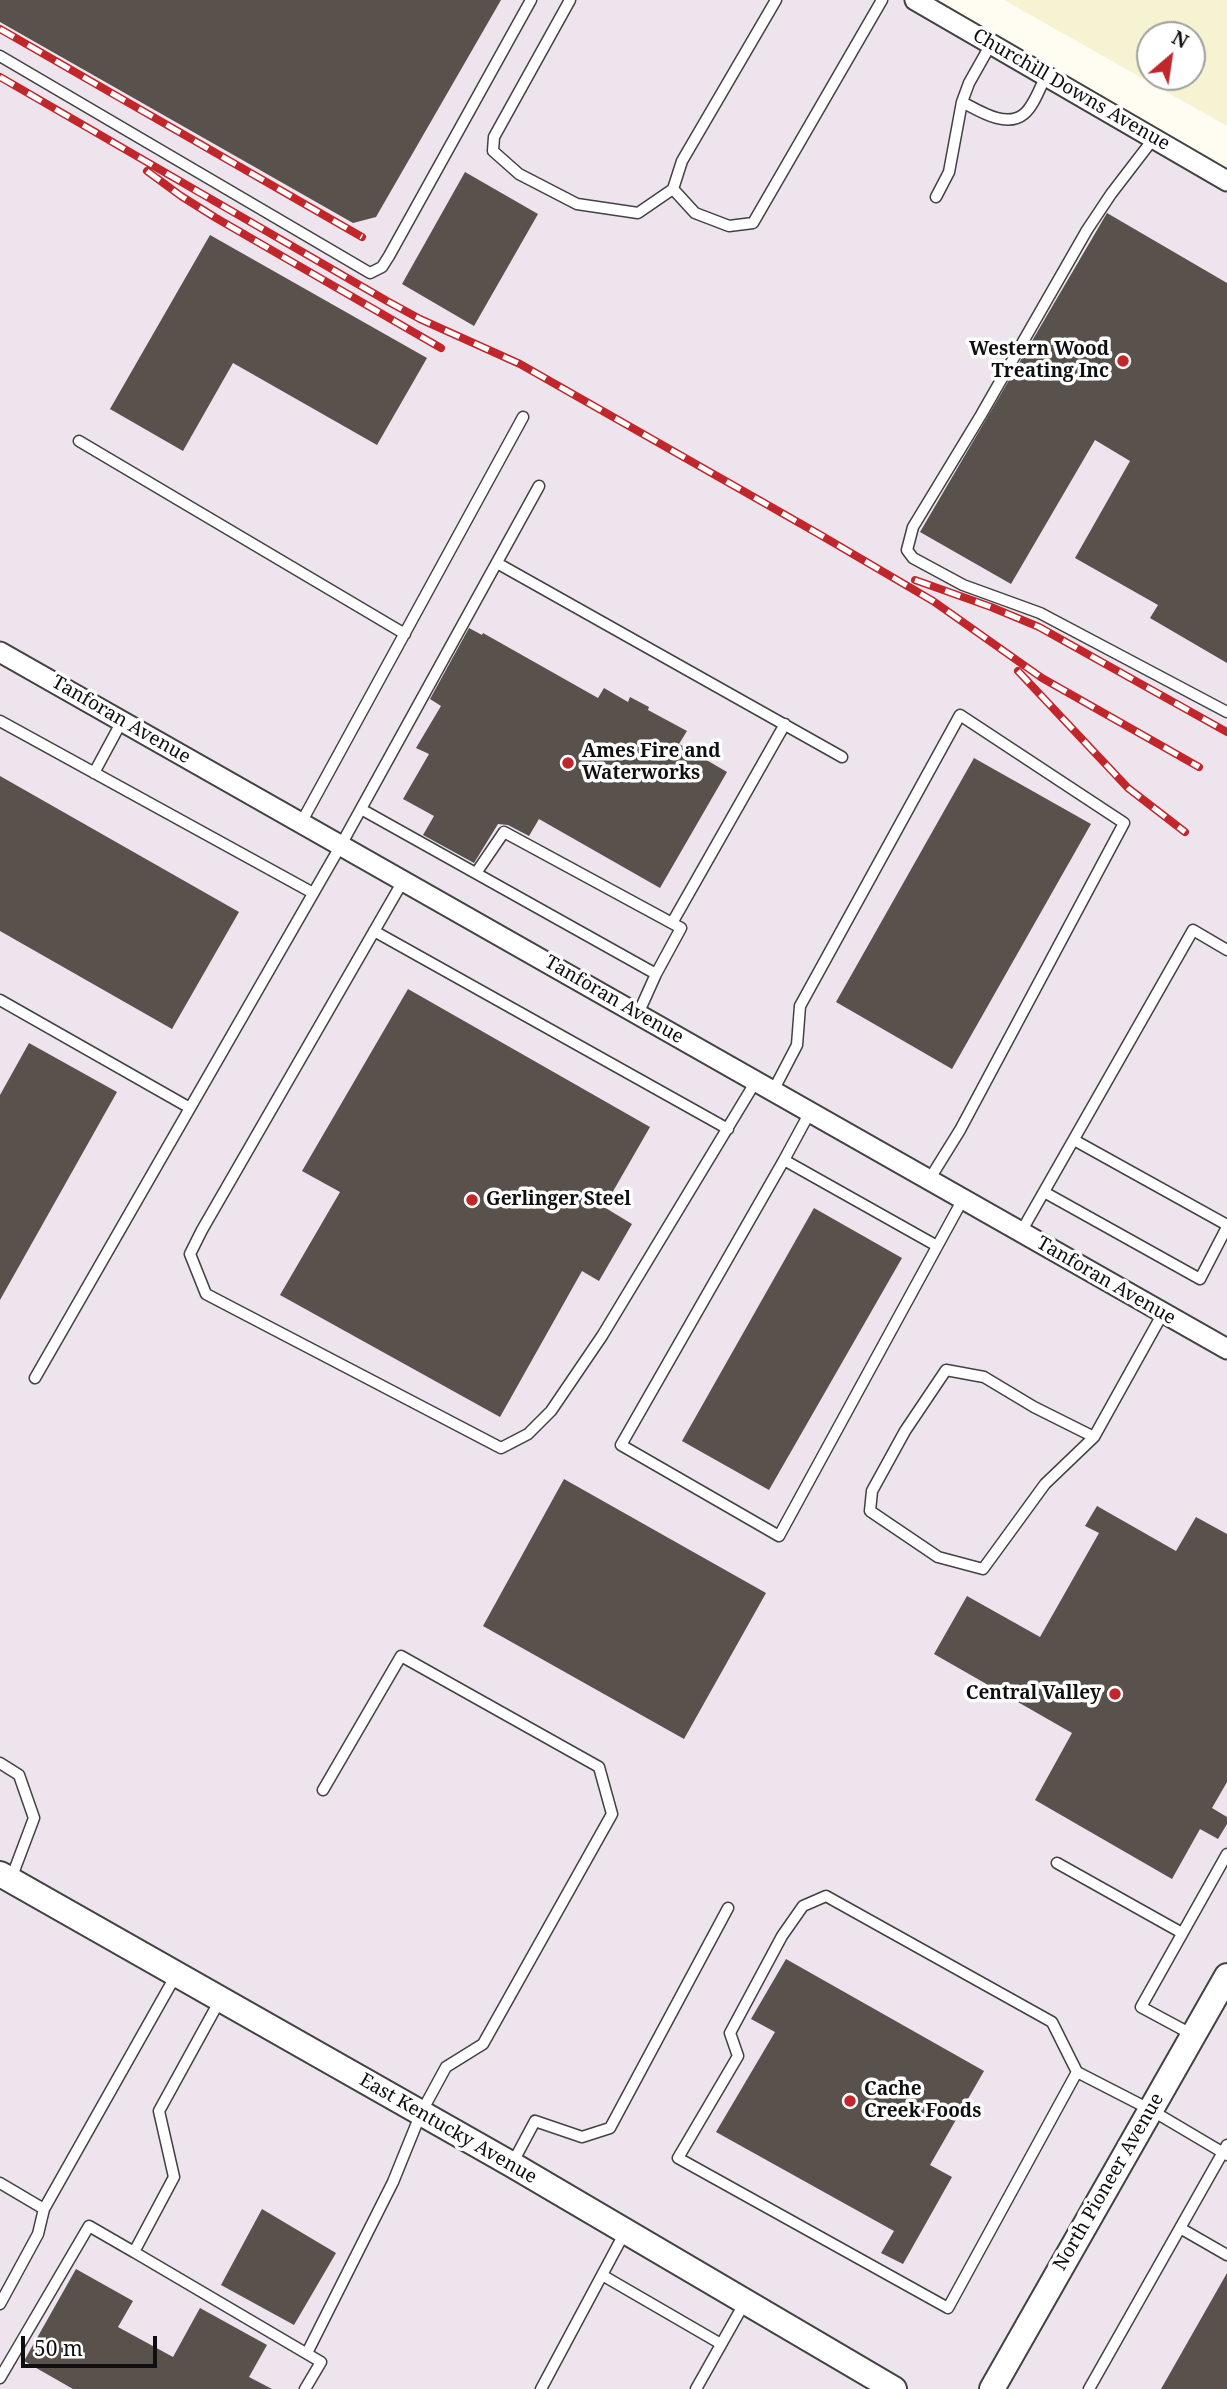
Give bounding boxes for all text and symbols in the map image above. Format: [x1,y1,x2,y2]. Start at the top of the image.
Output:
north arrow [1136,21,1206,91]
street label: Churchill Downs Avenue [968,24,1174,156]
text: N [1167,24,1193,54]
place label: Western Wood Treating Inc [969,339,1109,383]
marker: Western Wood Treating Inc [1115,353,1131,369]
street label: Tanforan Avenue [48,671,194,769]
place label: Ames Fire and Waterworks [582,741,721,785]
marker: Ames Fire and Waterworks [560,755,576,771]
street label: Tanforan Avenue [541,951,687,1049]
place label: Gerlinger Steel [486,1189,631,1211]
marker: Gerlinger Steel [464,1192,480,1208]
street label: Tanforan Avenue [1033,1232,1179,1330]
place label: Central Valley [966,1683,1101,1705]
marker: Central Valley [1107,1686,1123,1702]
street label: East Kentucky Avenue [355,2069,541,2189]
place label: Cache Creek Foods [864,2079,981,2123]
street label: North Pioneer Avenue [1049,2089,1169,2275]
marker: Cache Creek Foods [842,2093,858,2109]
scale bar [24,2322,161,2366]
text: 50 m [34,2334,83,2362]

